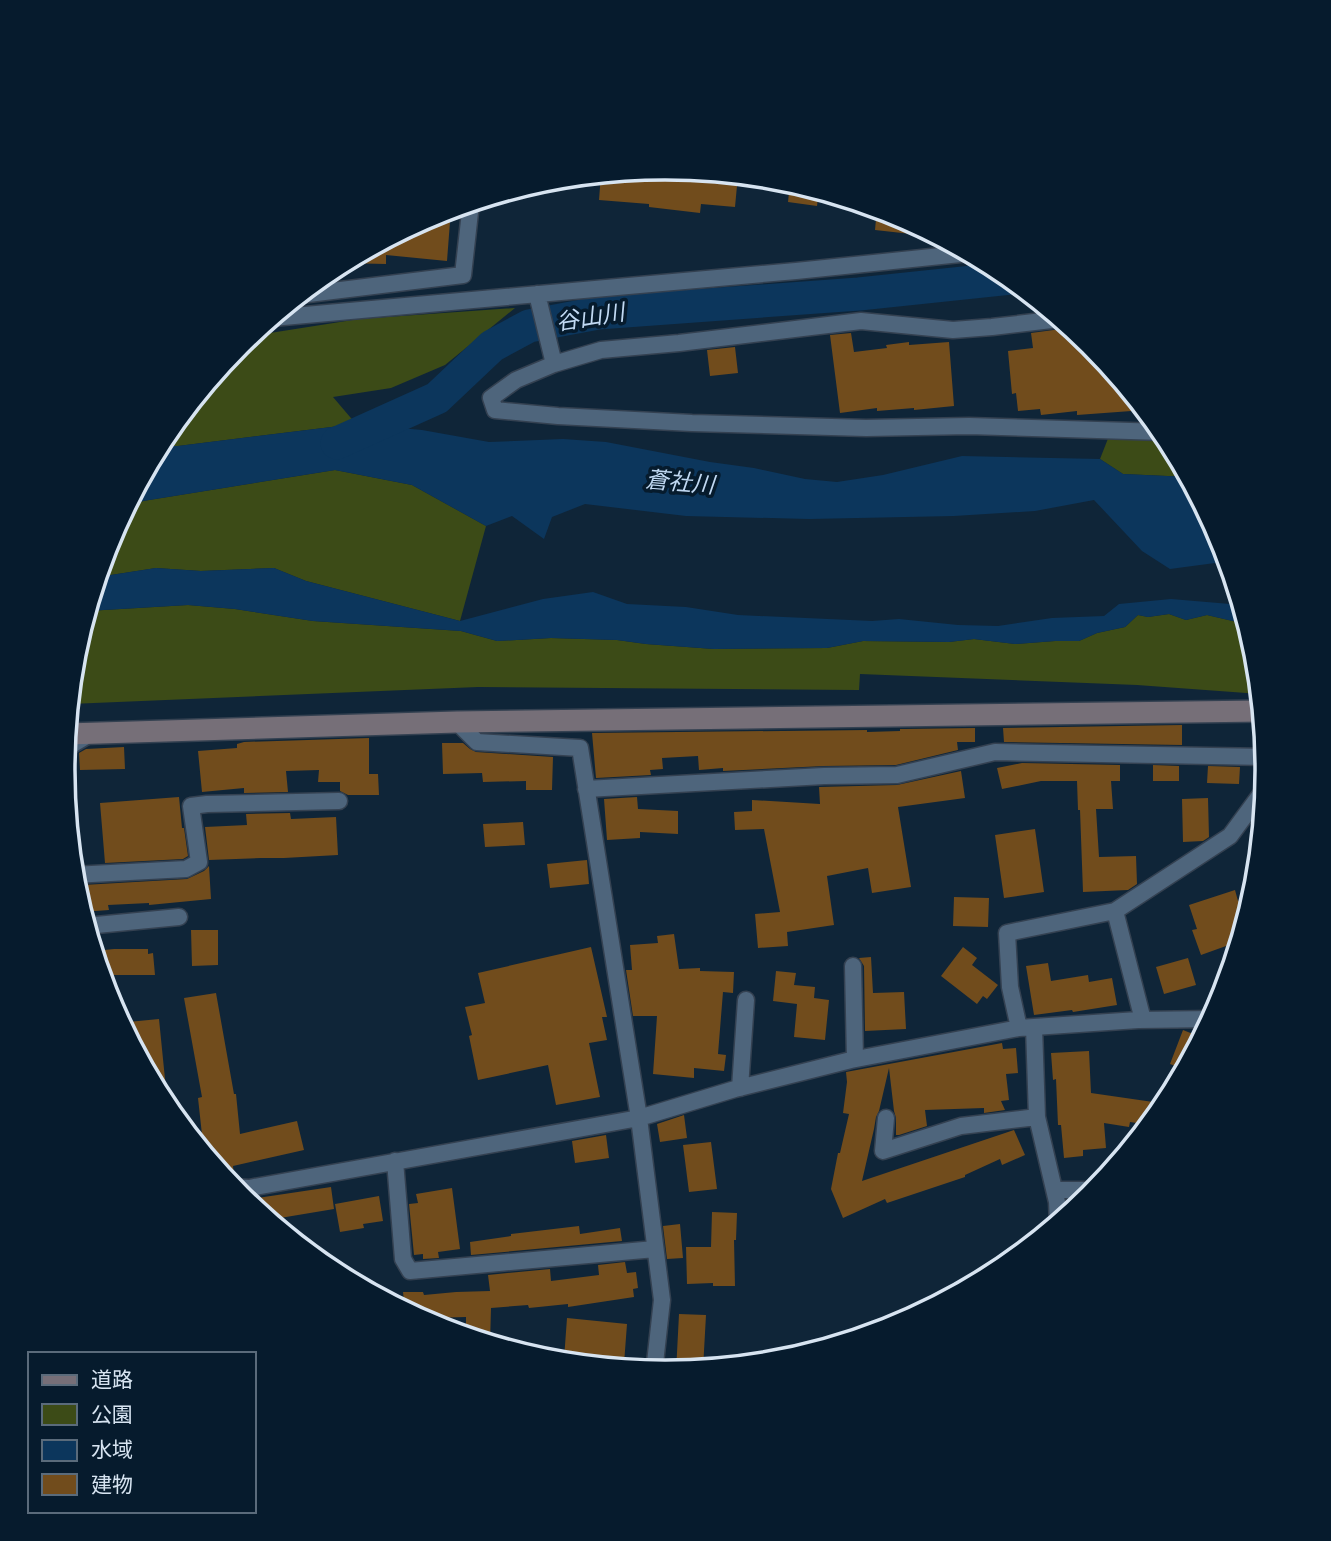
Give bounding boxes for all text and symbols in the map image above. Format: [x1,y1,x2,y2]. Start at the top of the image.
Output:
water label: 谷山川 [553,294,630,337]
water label: 蒼社川 [644,462,719,500]
legend [28,1352,256,1513]
text: 道路 [91,1365,133,1393]
text: 公園 [91,1400,133,1428]
text: 水域 [91,1435,133,1463]
text: 建物 [91,1470,133,1498]

